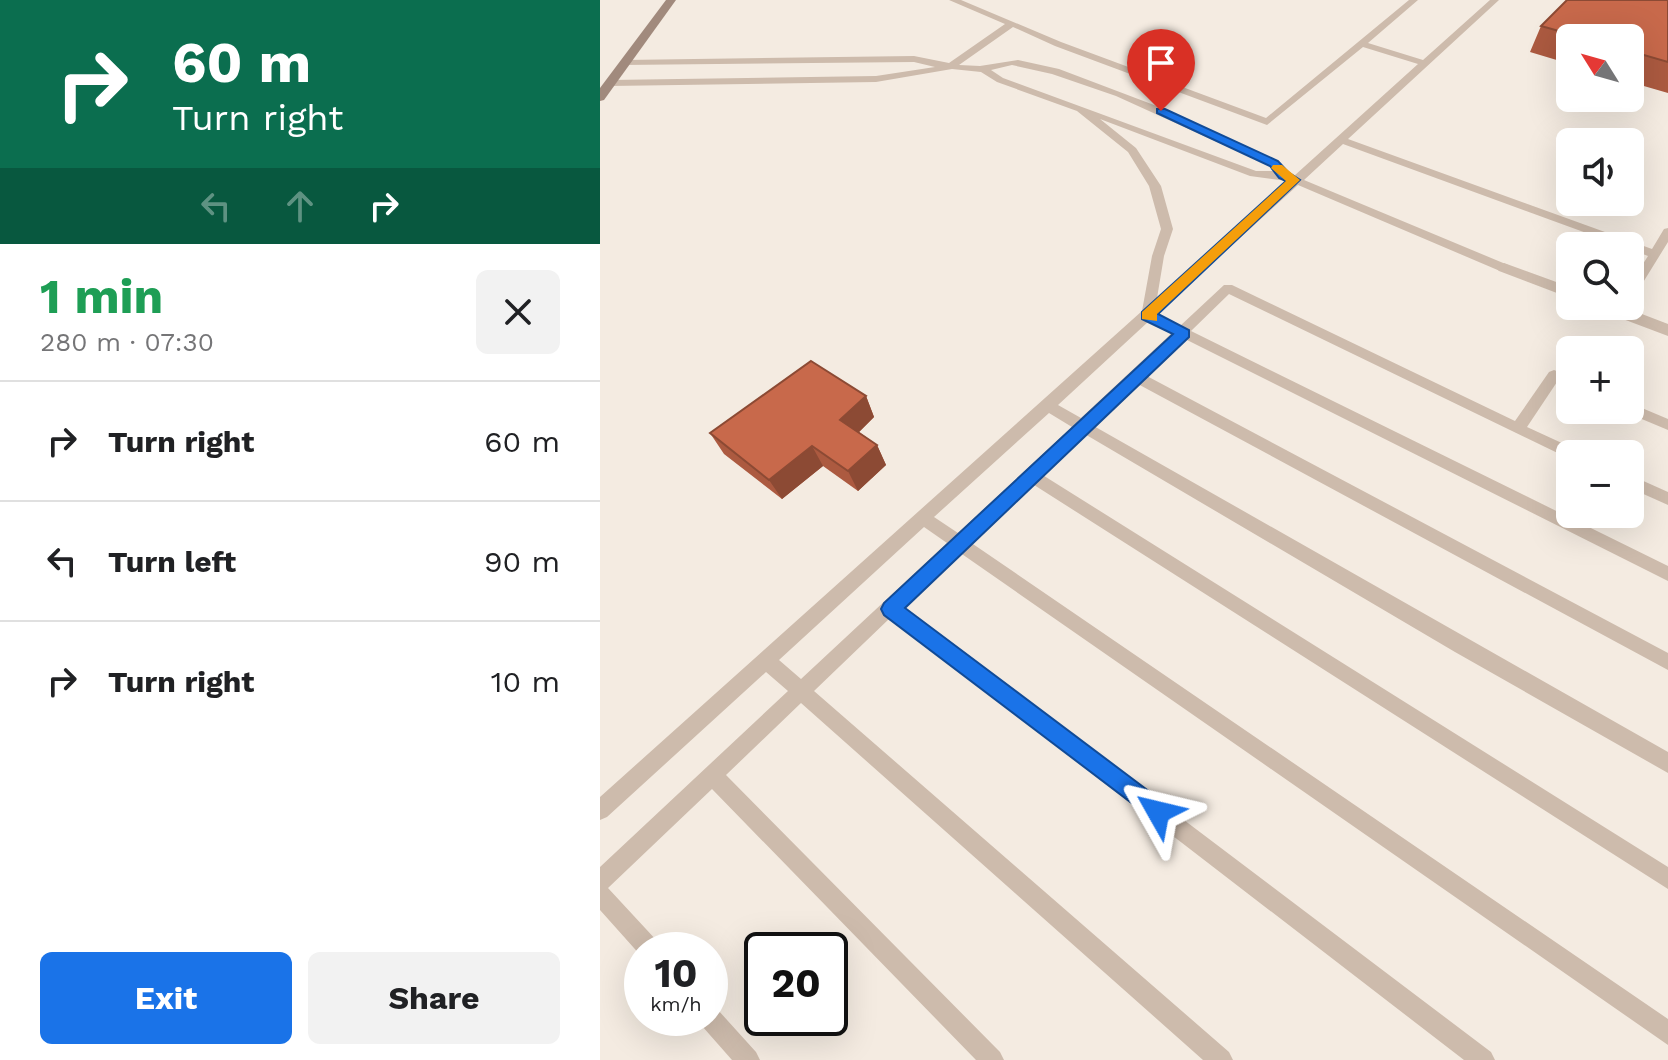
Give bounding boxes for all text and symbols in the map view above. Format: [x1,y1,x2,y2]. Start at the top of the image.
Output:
north arrow [1556,24,1644,112]
map controls [1556,24,1644,528]
pin [1127,29,1195,111]
text: 60 m [172,30,311,96]
icon: right [40,32,144,136]
icon: arrive [1139,41,1183,85]
text: Turn right [172,97,343,139]
button: sound [1556,128,1644,216]
icon: left [194,184,238,228]
icon: ahead [278,184,322,228]
icon: right [362,184,406,228]
button: search [1556,232,1644,320]
text: 1 min [40,268,163,325]
button: close [476,270,560,354]
text: 280 m · 07:30 [40,327,214,357]
button: + [1556,336,1644,424]
icon: right [40,419,84,463]
text: Turn right [108,424,254,459]
text: 60 m [484,424,560,459]
button: − [1556,440,1644,528]
icon: left [40,539,84,583]
text: Turn left [108,544,236,579]
text: 90 m [484,544,560,579]
icon: right [40,659,84,703]
text: Turn right [108,664,254,699]
text: 10 m [491,664,560,699]
position arrow [1116,770,1200,854]
speed limit sign: 20 [744,932,848,1036]
text: 10 [655,950,698,997]
button: Exit [40,952,292,1044]
button: Share [308,952,560,1044]
text: km/h [650,992,702,1016]

